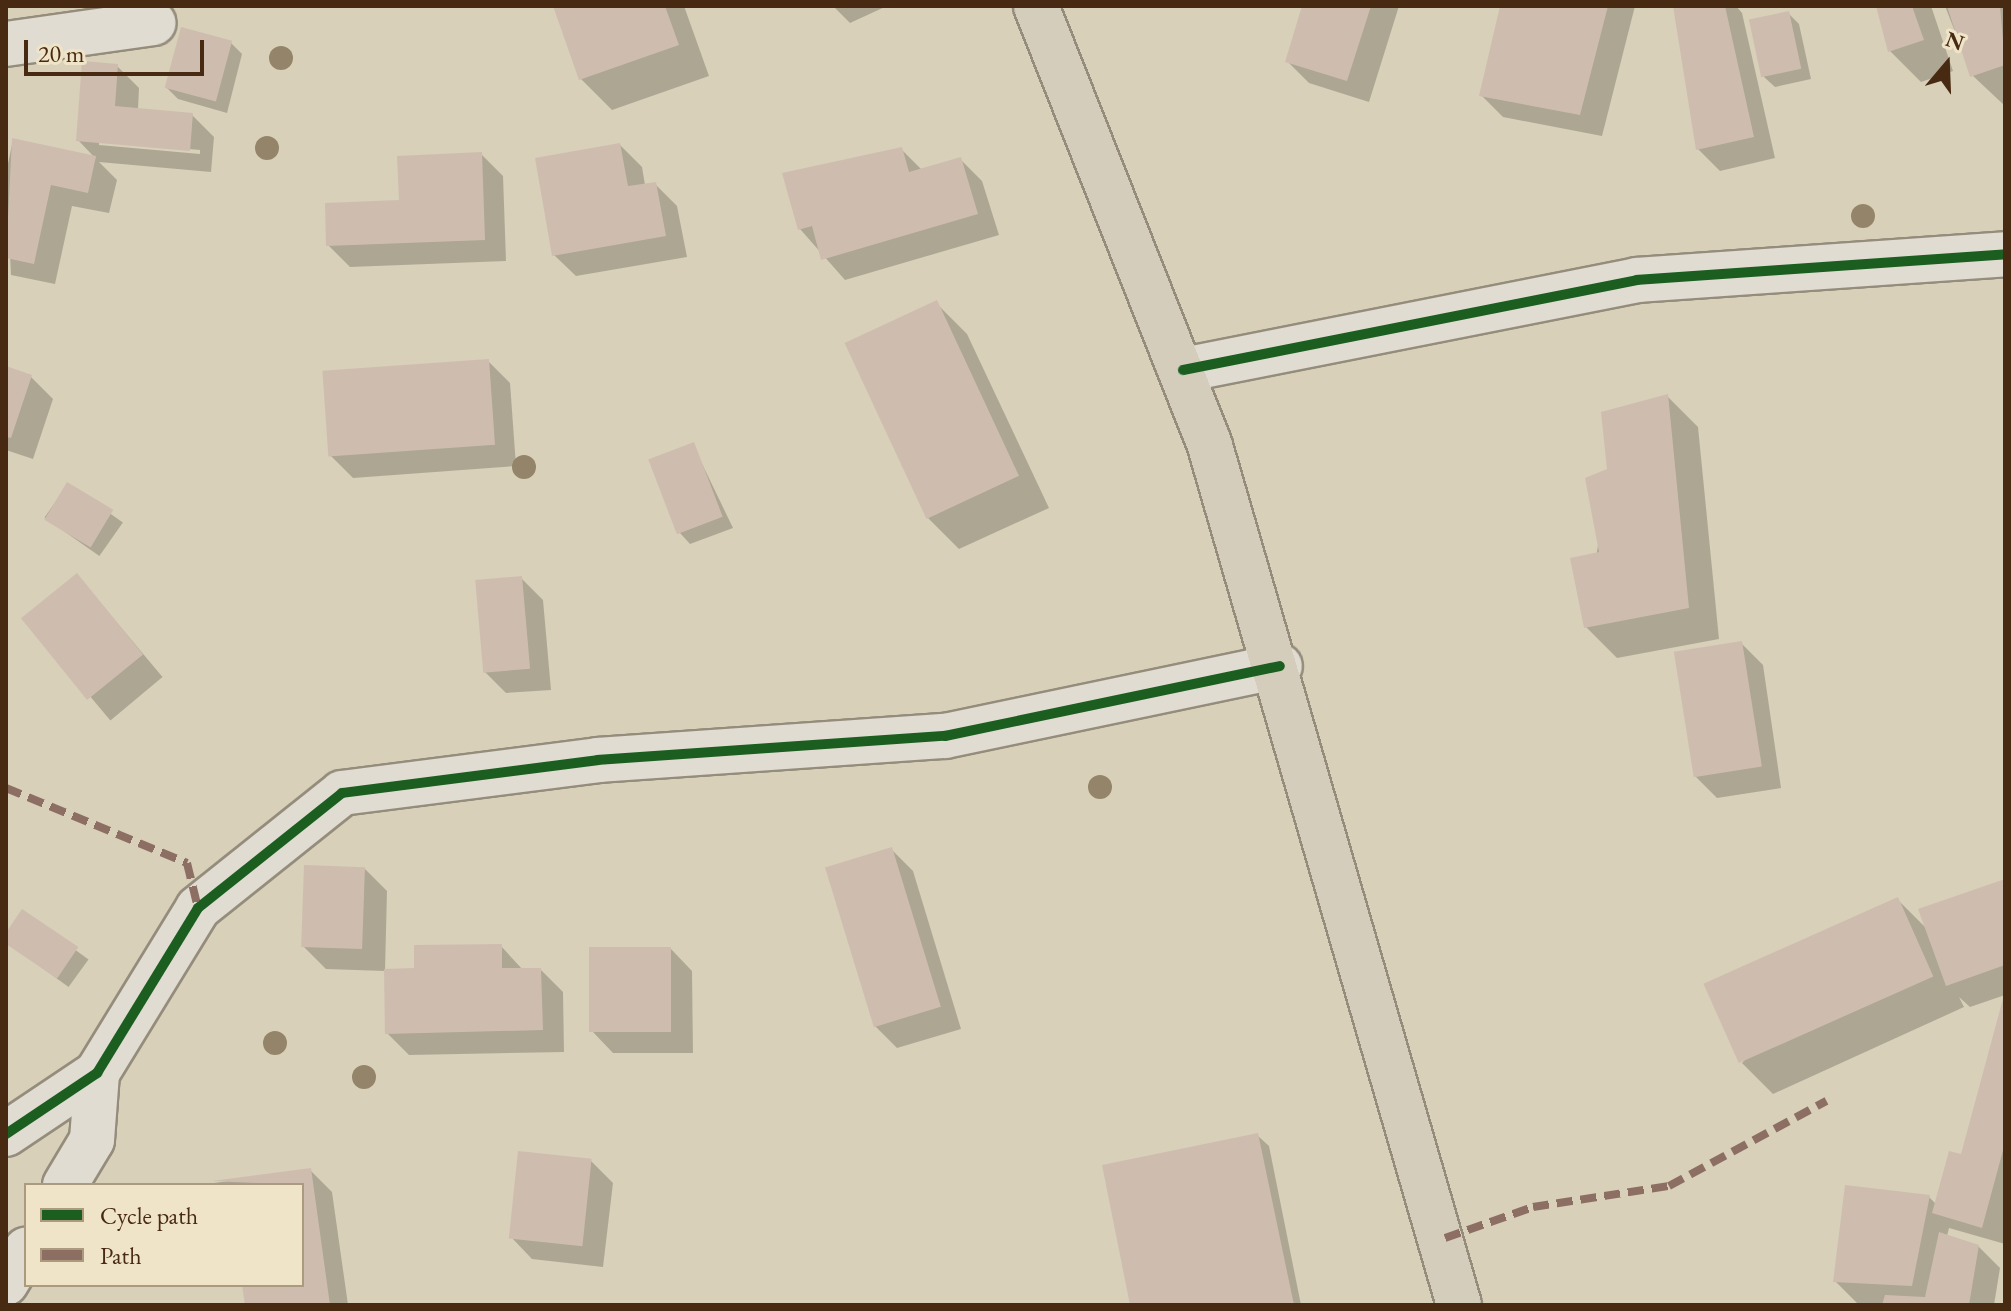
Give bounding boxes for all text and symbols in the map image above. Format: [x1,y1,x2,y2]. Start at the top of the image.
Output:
scale bar [28,24,208,74]
north arrow [1907,24,1987,104]
text: N [1942,24,1968,57]
text: 20 m [38,38,85,69]
legend [24,1183,304,1287]
text: Cycle path [100,1200,198,1231]
text: Path [100,1240,142,1271]

